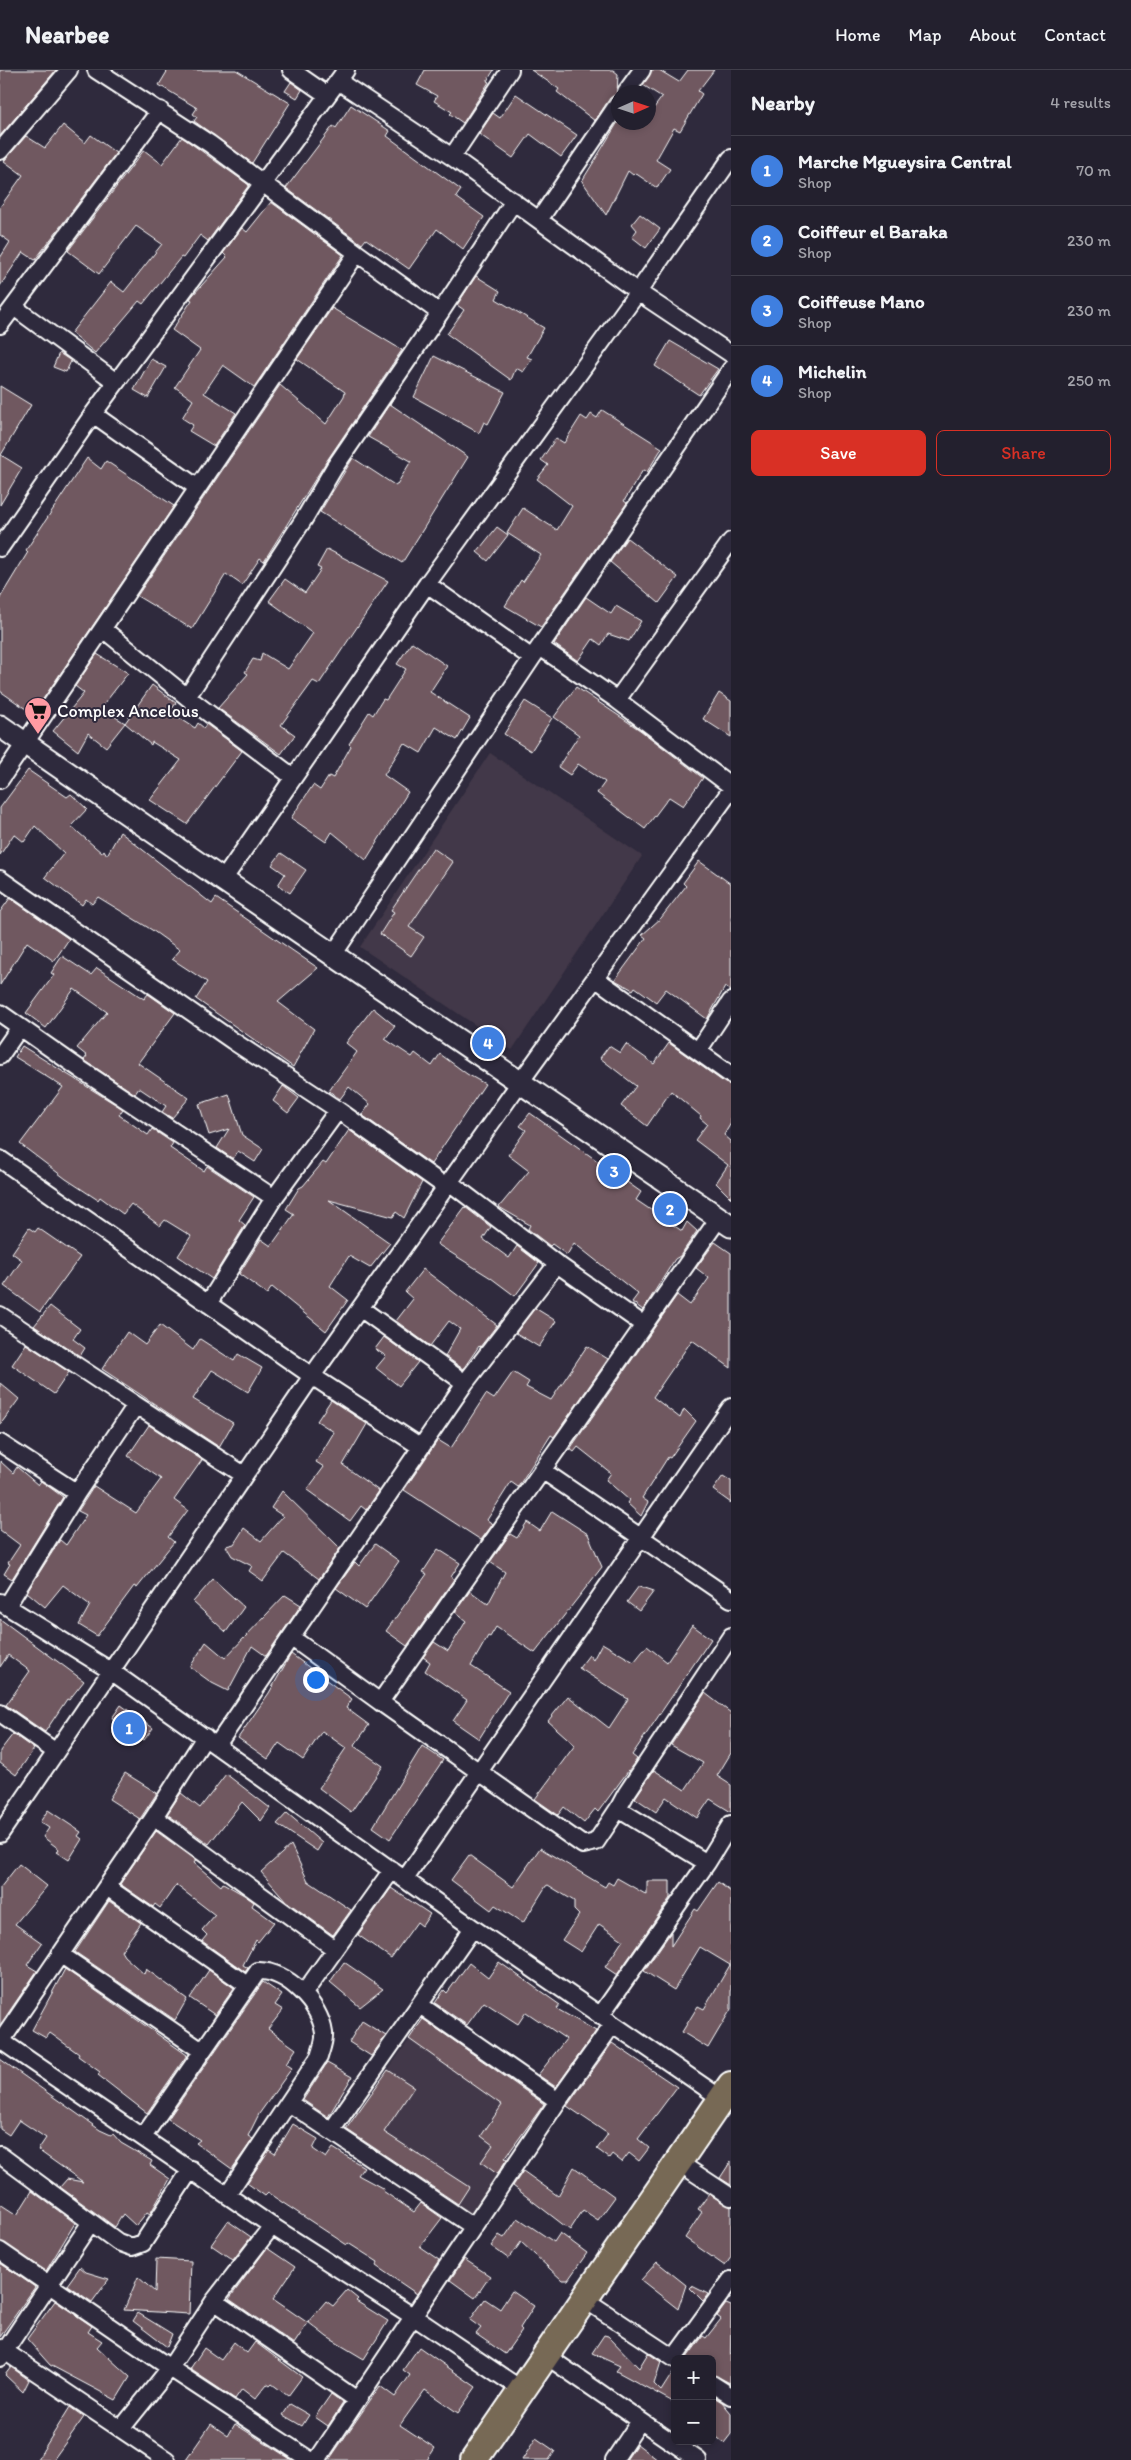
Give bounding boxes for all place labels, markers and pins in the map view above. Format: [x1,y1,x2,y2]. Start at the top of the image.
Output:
supermarket icon: Complex Ancelous [23,696,53,735]
place label: Complex Ancelous [57,700,199,722]
pin: 4 [472,1024,504,1062]
pin: 3 [598,1152,630,1190]
pin: 2 [654,1190,686,1228]
pin: 1 [113,1709,145,1747]

